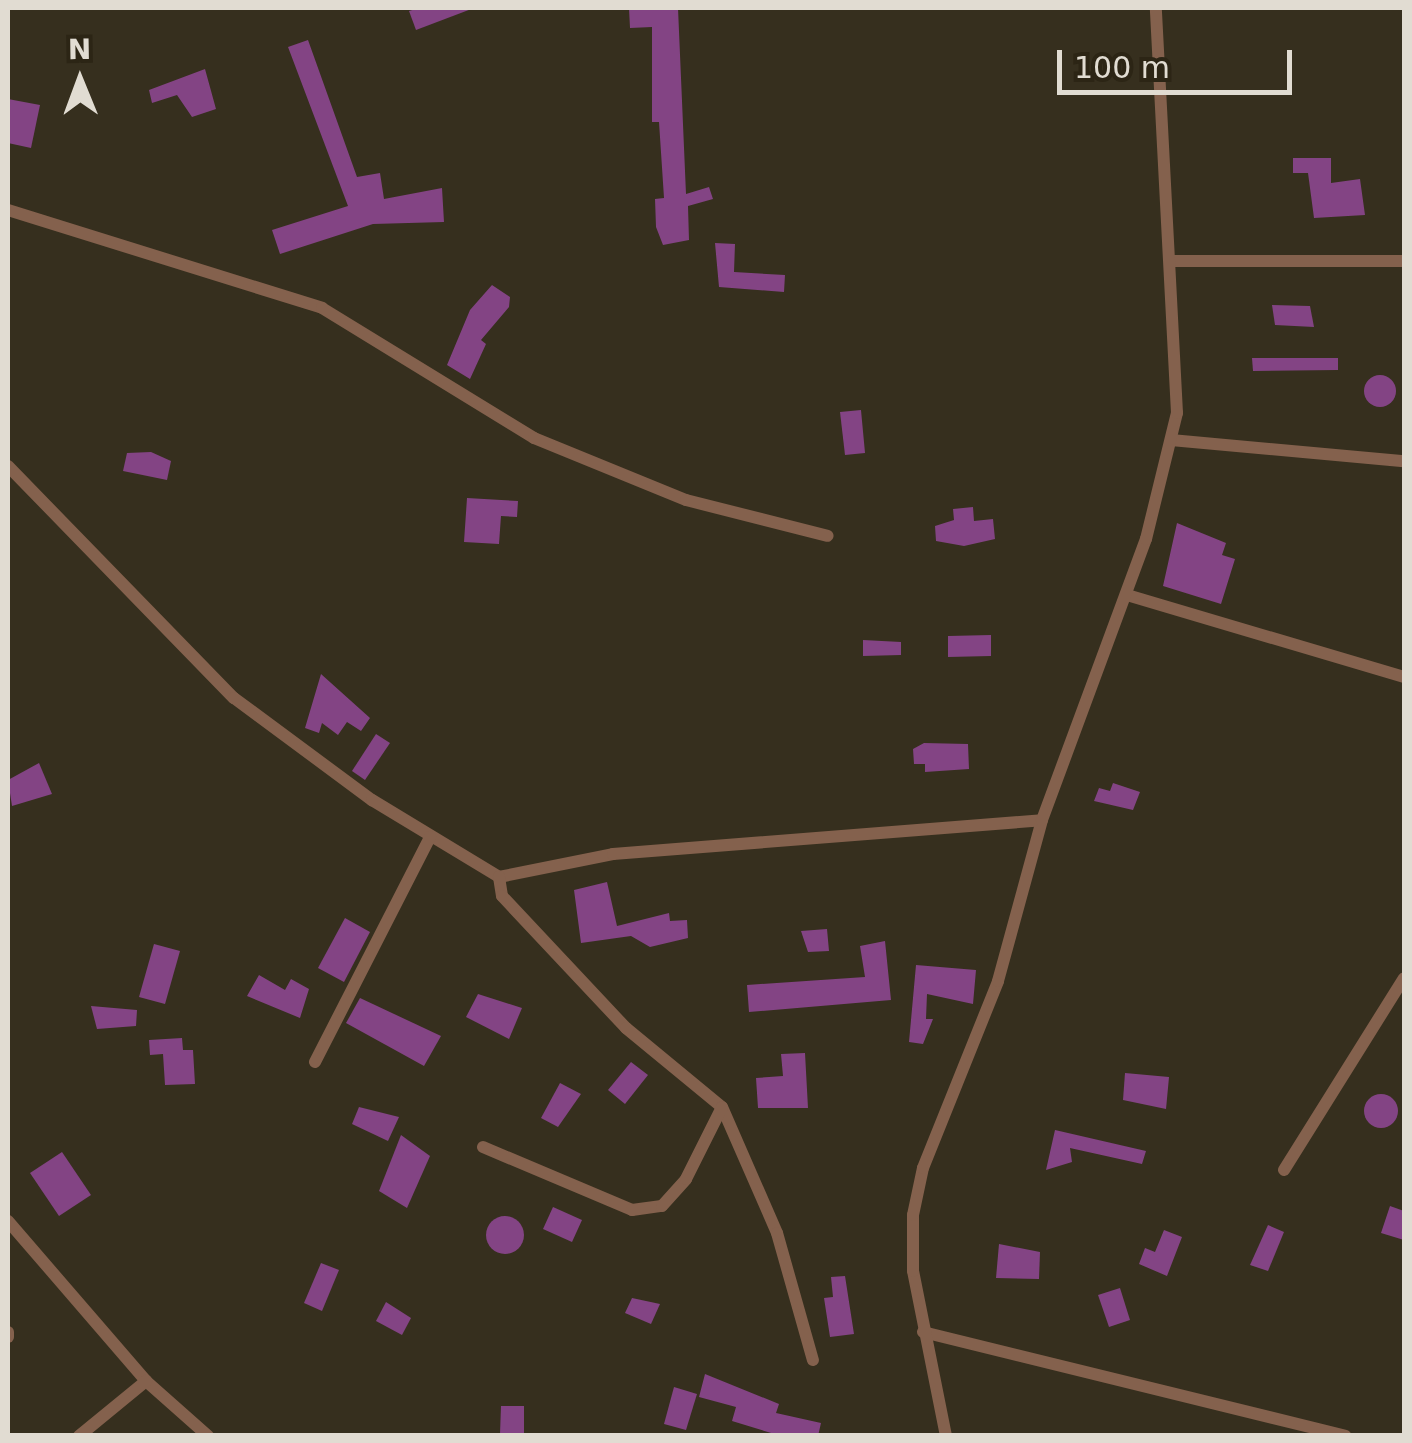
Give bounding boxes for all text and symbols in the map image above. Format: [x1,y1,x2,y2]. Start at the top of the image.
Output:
north arrow [30,30,130,130]
scale bar [1062,30,1297,92]
text: N [67,33,91,66]
text: 100 m [1074,50,1170,85]

